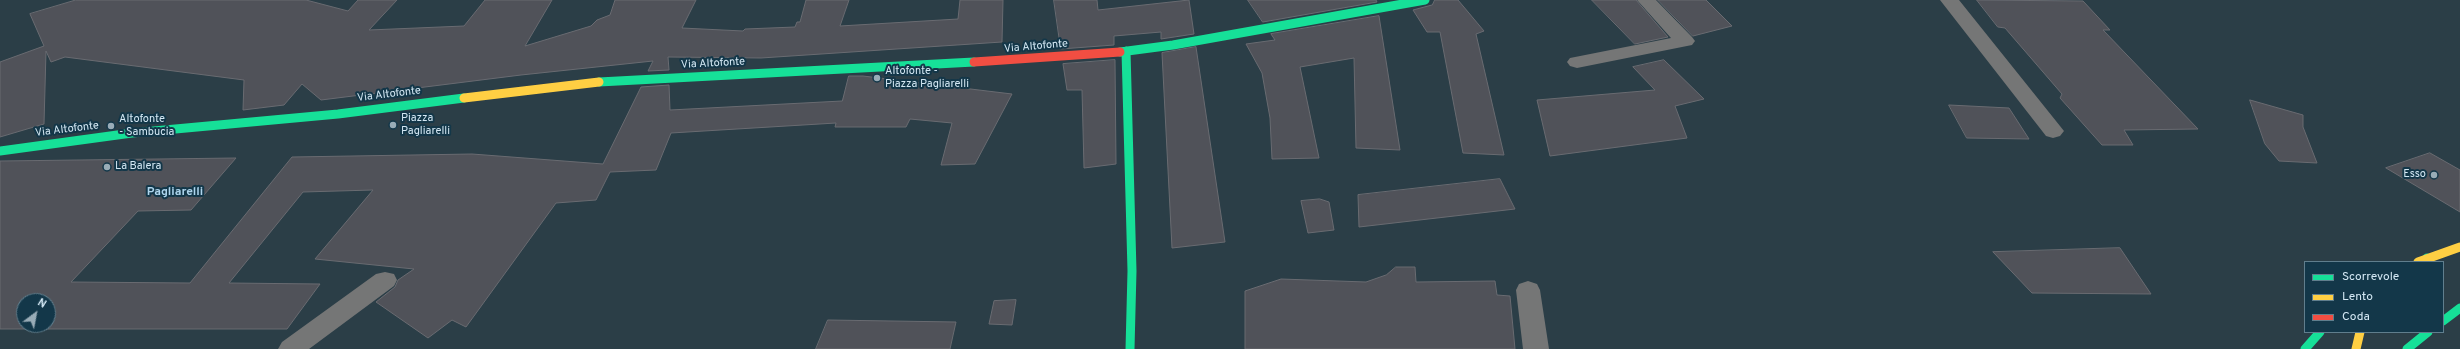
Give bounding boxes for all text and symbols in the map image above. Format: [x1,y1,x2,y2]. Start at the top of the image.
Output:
street label: Via Altofonte [1003,38,1069,56]
street label: Via Altofonte [681,56,745,72]
place label: Altofonte - Piazza Pagliarelli [885,65,969,91]
marker: Altofonte - Piazza Pagliarelli [872,73,882,83]
street label: Via Altofonte [356,85,422,105]
place label: Piazza Pagliarelli [401,112,450,138]
place label: Altofonte - Sambucia [119,113,174,139]
street label: Via Altofonte [34,120,100,140]
marker: Piazza Pagliarelli [388,120,398,130]
marker: Altofonte - Sambucia [106,121,116,131]
place label: La Balera [115,160,161,174]
marker: La Balera [102,162,112,172]
place label: Esso [2403,168,2426,182]
marker: Esso [2429,170,2439,180]
district label: Pagliarelli [147,186,203,200]
legend [2304,261,2444,333]
text: Scorrevole [2342,269,2399,285]
text: Lento [2342,289,2373,305]
north arrow [16,293,56,333]
text: N [35,296,49,312]
text: Coda [2342,309,2370,325]

